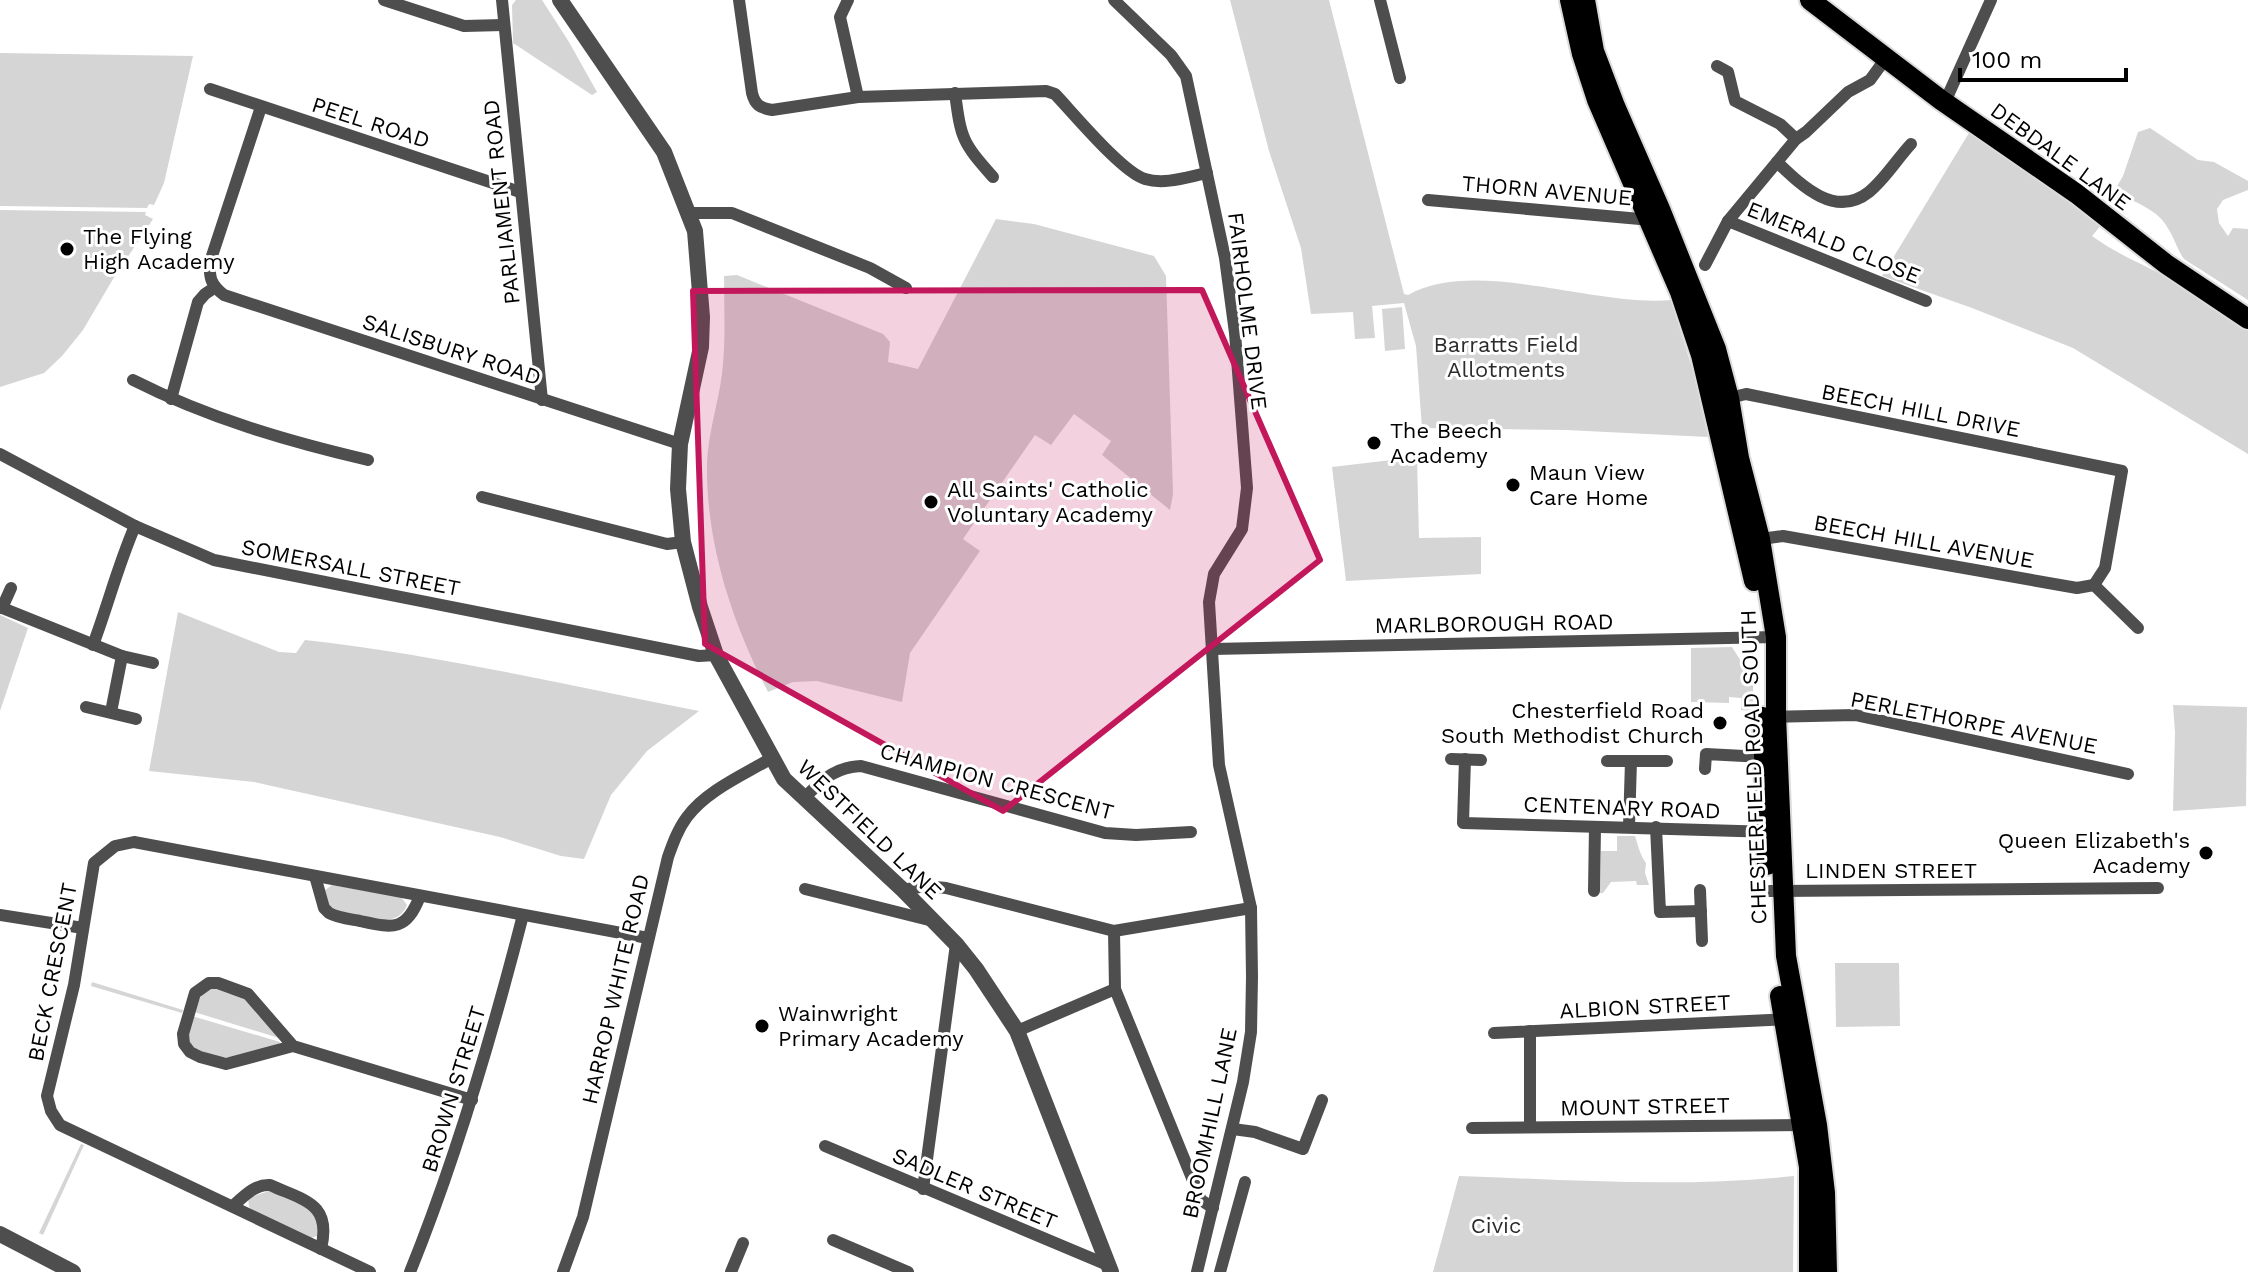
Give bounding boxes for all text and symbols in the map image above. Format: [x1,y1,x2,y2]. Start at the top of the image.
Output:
scale bar [1960,32,2126,82]
text: 100 m [1972,46,2042,74]
street label: PEEL ROAD [309,92,433,153]
street label: DEBDALE LANE [1986,97,2135,216]
street label: PARLIAMENT ROAD [478,98,525,306]
street label: THORN AVENUE [1461,171,1633,210]
street label: EMERALD CLOSE [1743,196,1924,289]
street label: FAIRHOLME DRIVE [1223,211,1272,411]
place label: The Flying High Academy [83,224,235,274]
marker: The Flying High Academy [58,240,76,258]
street label: SALISBURY ROAD [359,309,544,390]
park label: Barratts Field Allotments [1433,332,1579,382]
street label: BEECH HILL DRIVE [1819,379,2022,442]
place label: The Beech Academy [1390,418,1502,468]
marker: The Beech Academy [1365,434,1383,452]
place label: Maun View Care Home [1529,460,1648,510]
marker: Maun View Care Home [1504,476,1522,494]
place label: All Saints' Catholic Voluntary Academy [947,477,1154,527]
marker: All Saints' Catholic Voluntary Academy [922,493,940,511]
street label: BEECH HILL AVENUE [1812,510,2036,573]
street label: SOMERSALL STREET [239,534,462,601]
street label: MARLBOROUGH ROAD [1374,609,1614,638]
street label: CHESTERFIELD ROAD SOUTH [1736,609,1771,925]
street label: PERLETHORPE AVENUE [1848,686,2100,759]
place label: Chesterfield Road South Methodist Church [1441,698,1704,748]
marker: Chesterfield Road South Methodist Church [1711,714,1729,732]
street label: CHAMPION CRESCENT [877,738,1117,825]
street label: WESTFIELD LANE [793,754,947,904]
street label: CENTENARY ROAD [1523,792,1721,823]
place label: Queen Elizabeth's Academy [1998,828,2191,878]
marker: Queen Elizabeth's Academy [2197,844,2215,862]
street label: LINDEN STREET [1805,858,1977,883]
street label: HARROP WHITE ROAD [577,872,654,1107]
street label: BECK CRESCENT [23,881,82,1063]
street label: ALBION STREET [1559,990,1731,1023]
place label: Wainwright Primary Academy [778,1001,964,1051]
street label: BROWN STREET [416,1003,491,1175]
marker: Wainwright Primary Academy [753,1017,771,1035]
street label: BROOMHILL LANE [1177,1025,1242,1221]
street label: MOUNT STREET [1560,1093,1730,1120]
street label: SADLER STREET [889,1143,1061,1234]
park label: Civic [1471,1213,1521,1238]

